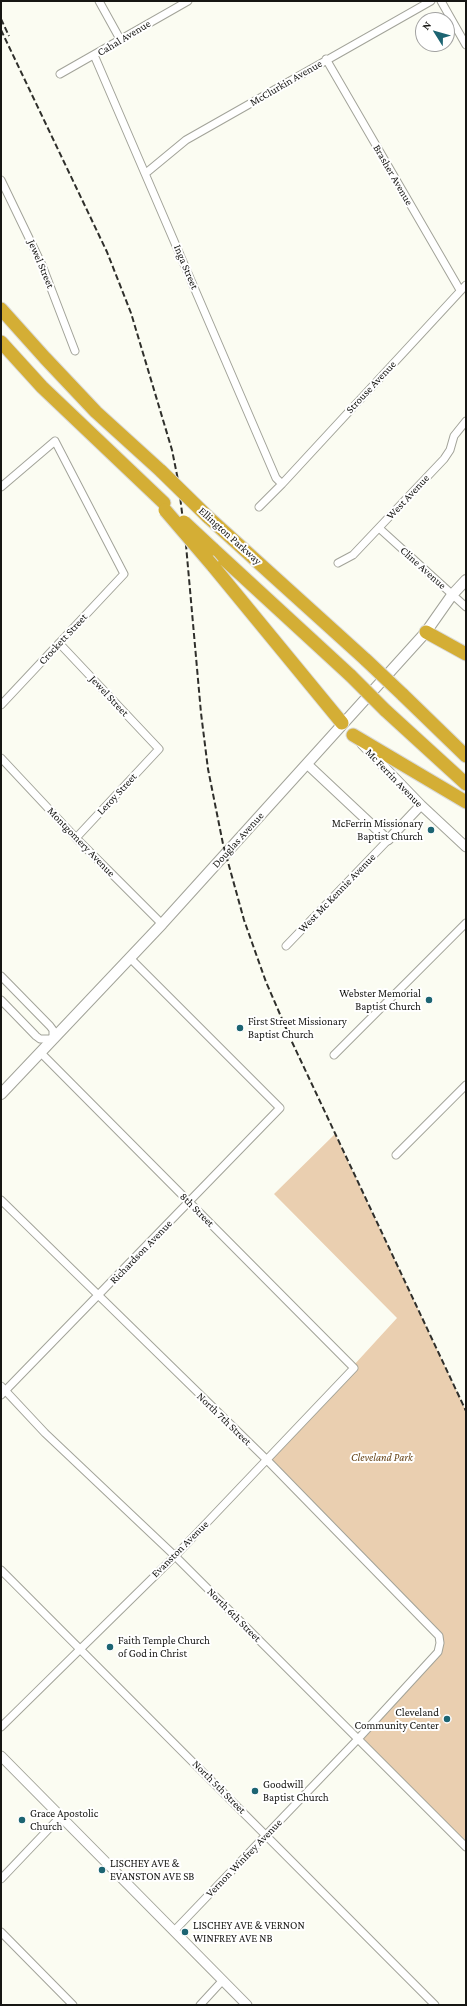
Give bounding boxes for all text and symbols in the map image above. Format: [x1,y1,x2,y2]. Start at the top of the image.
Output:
north arrow [415,12,455,52]
street label: Cahal Avenue [95,17,153,59]
text: N [419,19,433,32]
street label: McClurkin Avenue [248,57,324,109]
street label: Brasher Avenue [370,142,416,208]
street label: Jewel Street [25,238,57,290]
street label: Inga Street [171,243,201,291]
street label: Strouse Avenue [343,358,399,416]
street label: West Avenue [384,472,432,522]
street label: Ellington Parkway [196,504,264,568]
street label: Cline Avenue [397,544,449,592]
street label: Crockett Street [36,611,90,667]
street label: Jewel Street [87,673,131,719]
street label: Mc Ferrin Avenue [363,746,425,810]
street label: Leroy Street [94,770,140,818]
street label: Montgomery Avenue [44,804,118,880]
street label: Douglas Avenue [209,809,267,871]
place label: McFerrin Missionary Baptist Church [332,817,423,843]
marker: McFerrin Missionary Baptist Church [426,825,436,835]
street label: West Mc Kennie Avenue [296,851,378,935]
place label: Webster Memorial Baptist Church [339,987,421,1013]
marker: Webster Memorial Baptist Church [424,995,434,1005]
place label: First Street Missionary Baptist Church [248,1015,347,1041]
marker: First Street Missionary Baptist Church [235,1023,245,1033]
street label: 8th Street [177,1190,217,1230]
street label: Richardson Avenue [107,1217,175,1287]
street label: North 7th Street [194,1390,254,1448]
park label: Cleveland Park [351,1451,413,1465]
street label: Evanston Avenue [149,1518,211,1580]
street label: North 6th Street [204,1585,264,1645]
place label: Faith Temple Church of God in Christ [118,1634,210,1660]
marker: Faith Temple Church of God in Christ [105,1642,115,1652]
place label: Cleveland Community Center [355,1706,439,1732]
marker: Cleveland Community Center [442,1714,452,1724]
street label: North 5th Street [189,1757,249,1817]
place label: Goodwill Baptist Church [263,1778,329,1804]
marker: Goodwill Baptist Church [250,1786,260,1796]
place label: Grace Apostolic Church [30,1807,98,1833]
marker: Grace Apostolic Church [17,1815,27,1825]
street label: Vernon Winfrey Avenue [203,1816,285,1900]
place label: LISCHEY AVE & EVANSTON AVE SB [110,1857,194,1883]
marker: LISCHEY AVE & EVANSTON AVE SB [97,1865,107,1875]
place label: LISCHEY AVE & VERNON WINFREY AVE NB [193,1919,305,1945]
marker: LISCHEY AVE & VERNON WINFREY AVE NB [180,1927,190,1937]

